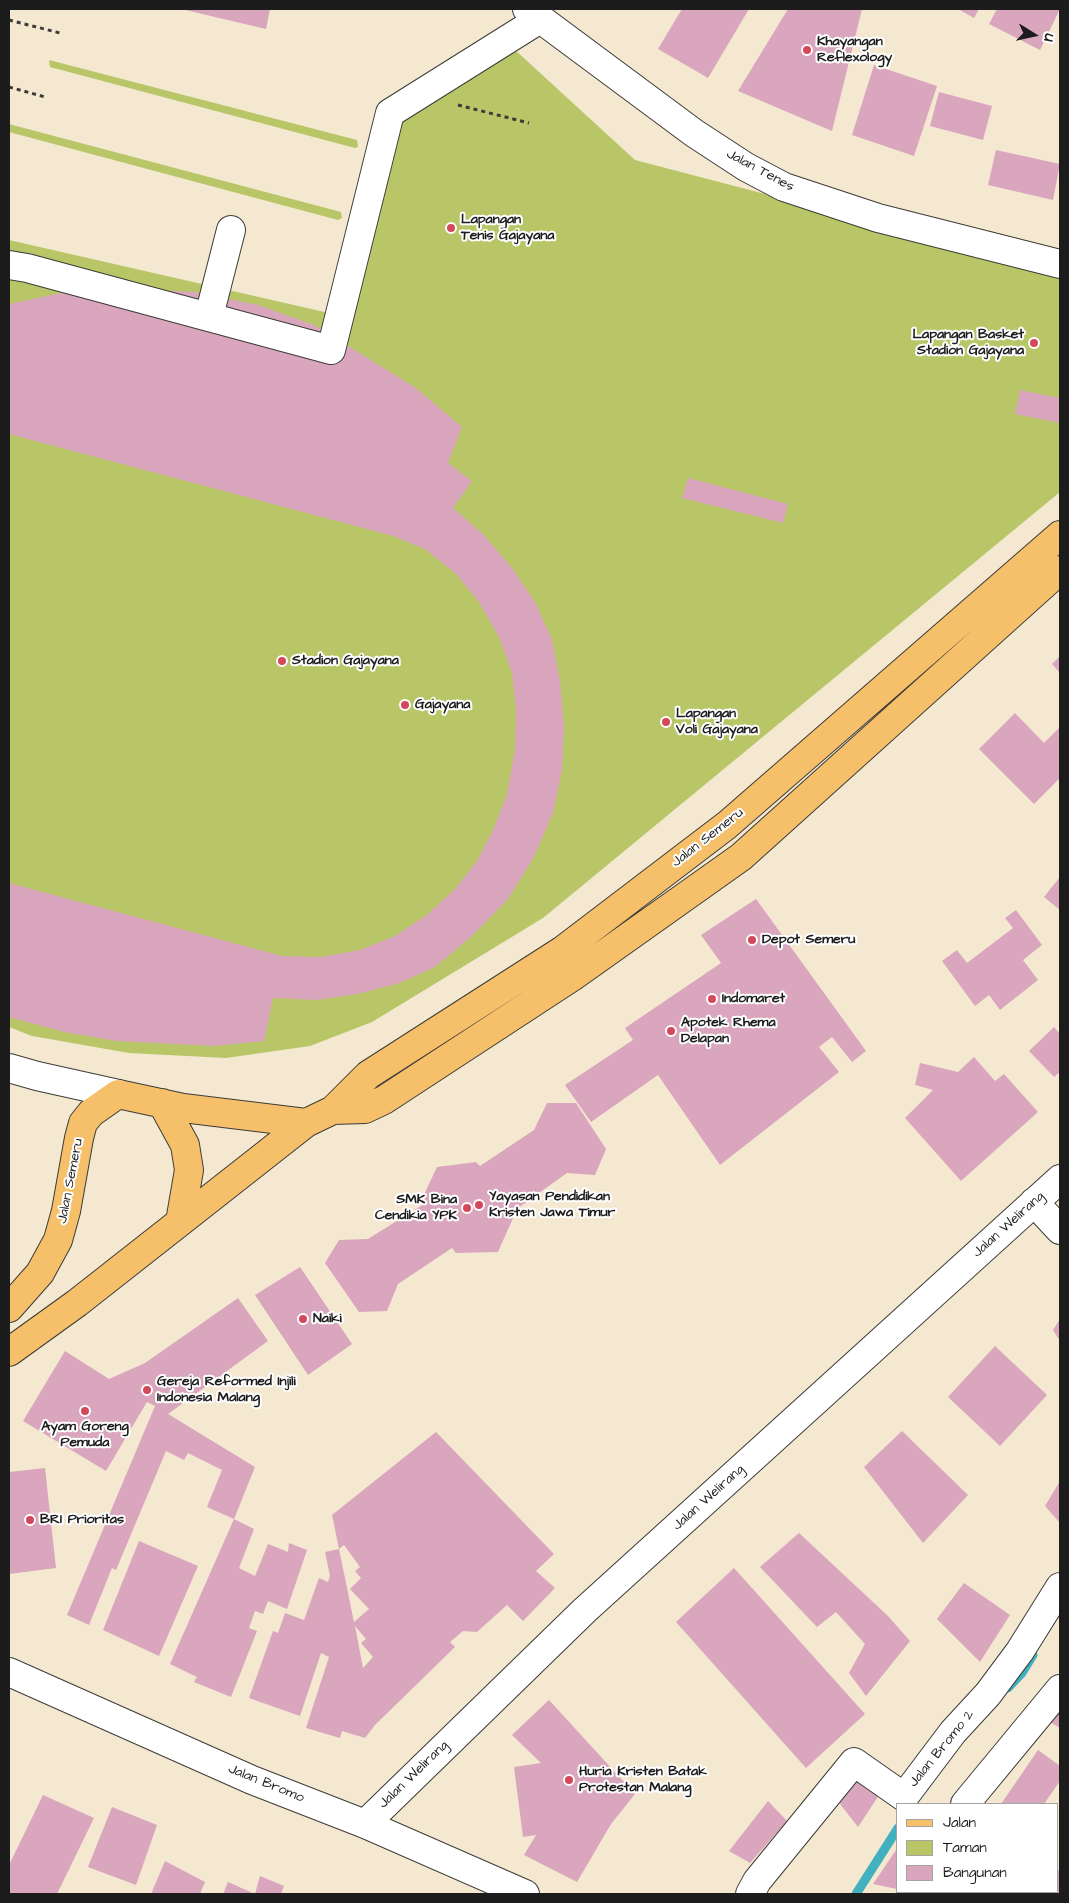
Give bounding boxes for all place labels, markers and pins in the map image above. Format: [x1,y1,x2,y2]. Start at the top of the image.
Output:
place label: Khayangan Reflexology [817,34,892,66]
marker: Khayangan Reflexology [801,44,813,56]
place label: Lapangan Tenis Gajayana [461,212,554,244]
marker: Lapangan Tenis Gajayana [445,222,457,234]
place label: Lapangan Basket Stadion Gajayana [912,327,1024,360]
marker: Lapangan Basket Stadion Gajayana [1028,337,1040,349]
place label: Stadion Gajayana [292,653,399,669]
marker: Stadion Gajayana [276,655,288,667]
place label: Gajayana [415,697,470,713]
marker: Gajayana [399,699,411,711]
place label: Lapangan Voli Gajayana [676,706,758,739]
marker: Lapangan Voli Gajayana [660,716,672,728]
place label: Depot Semeru [762,932,855,948]
marker: Depot Semeru [746,934,758,946]
place label: Indomaret [722,991,785,1007]
marker: Indomaret [706,993,718,1005]
place label: Apotek Rhema Delapan [681,1015,776,1048]
marker: Apotek Rhema Delapan [665,1025,677,1037]
place label: Yayasan Pendidikan Kristen Jawa Timur [489,1189,615,1222]
place label: SMK Bina Cendikia YPK [375,1192,457,1224]
marker: Yayasan Pendidikan Kristen Jawa Timur [473,1199,485,1211]
marker: SMK Bina Cendikia YPK [461,1202,473,1214]
place label: Naiki [313,1311,342,1327]
marker: Naiki [297,1313,309,1325]
place label: Gereja Reformed Injili Indonesia Malang [157,1374,296,1406]
marker: Gereja Reformed Injili Indonesia Malang [141,1384,153,1396]
marker: Ayam Goreng Pemuda [79,1405,91,1417]
place label: Ayam Goreng Pemuda [41,1419,129,1451]
place label: BRI Prioritas [40,1512,124,1528]
marker: BRI Prioritas [24,1514,36,1526]
place label: Huria Kristen Batak Protestan Malang [579,1764,707,1796]
marker: Huria Kristen Batak Protestan Malang [563,1774,575,1786]

